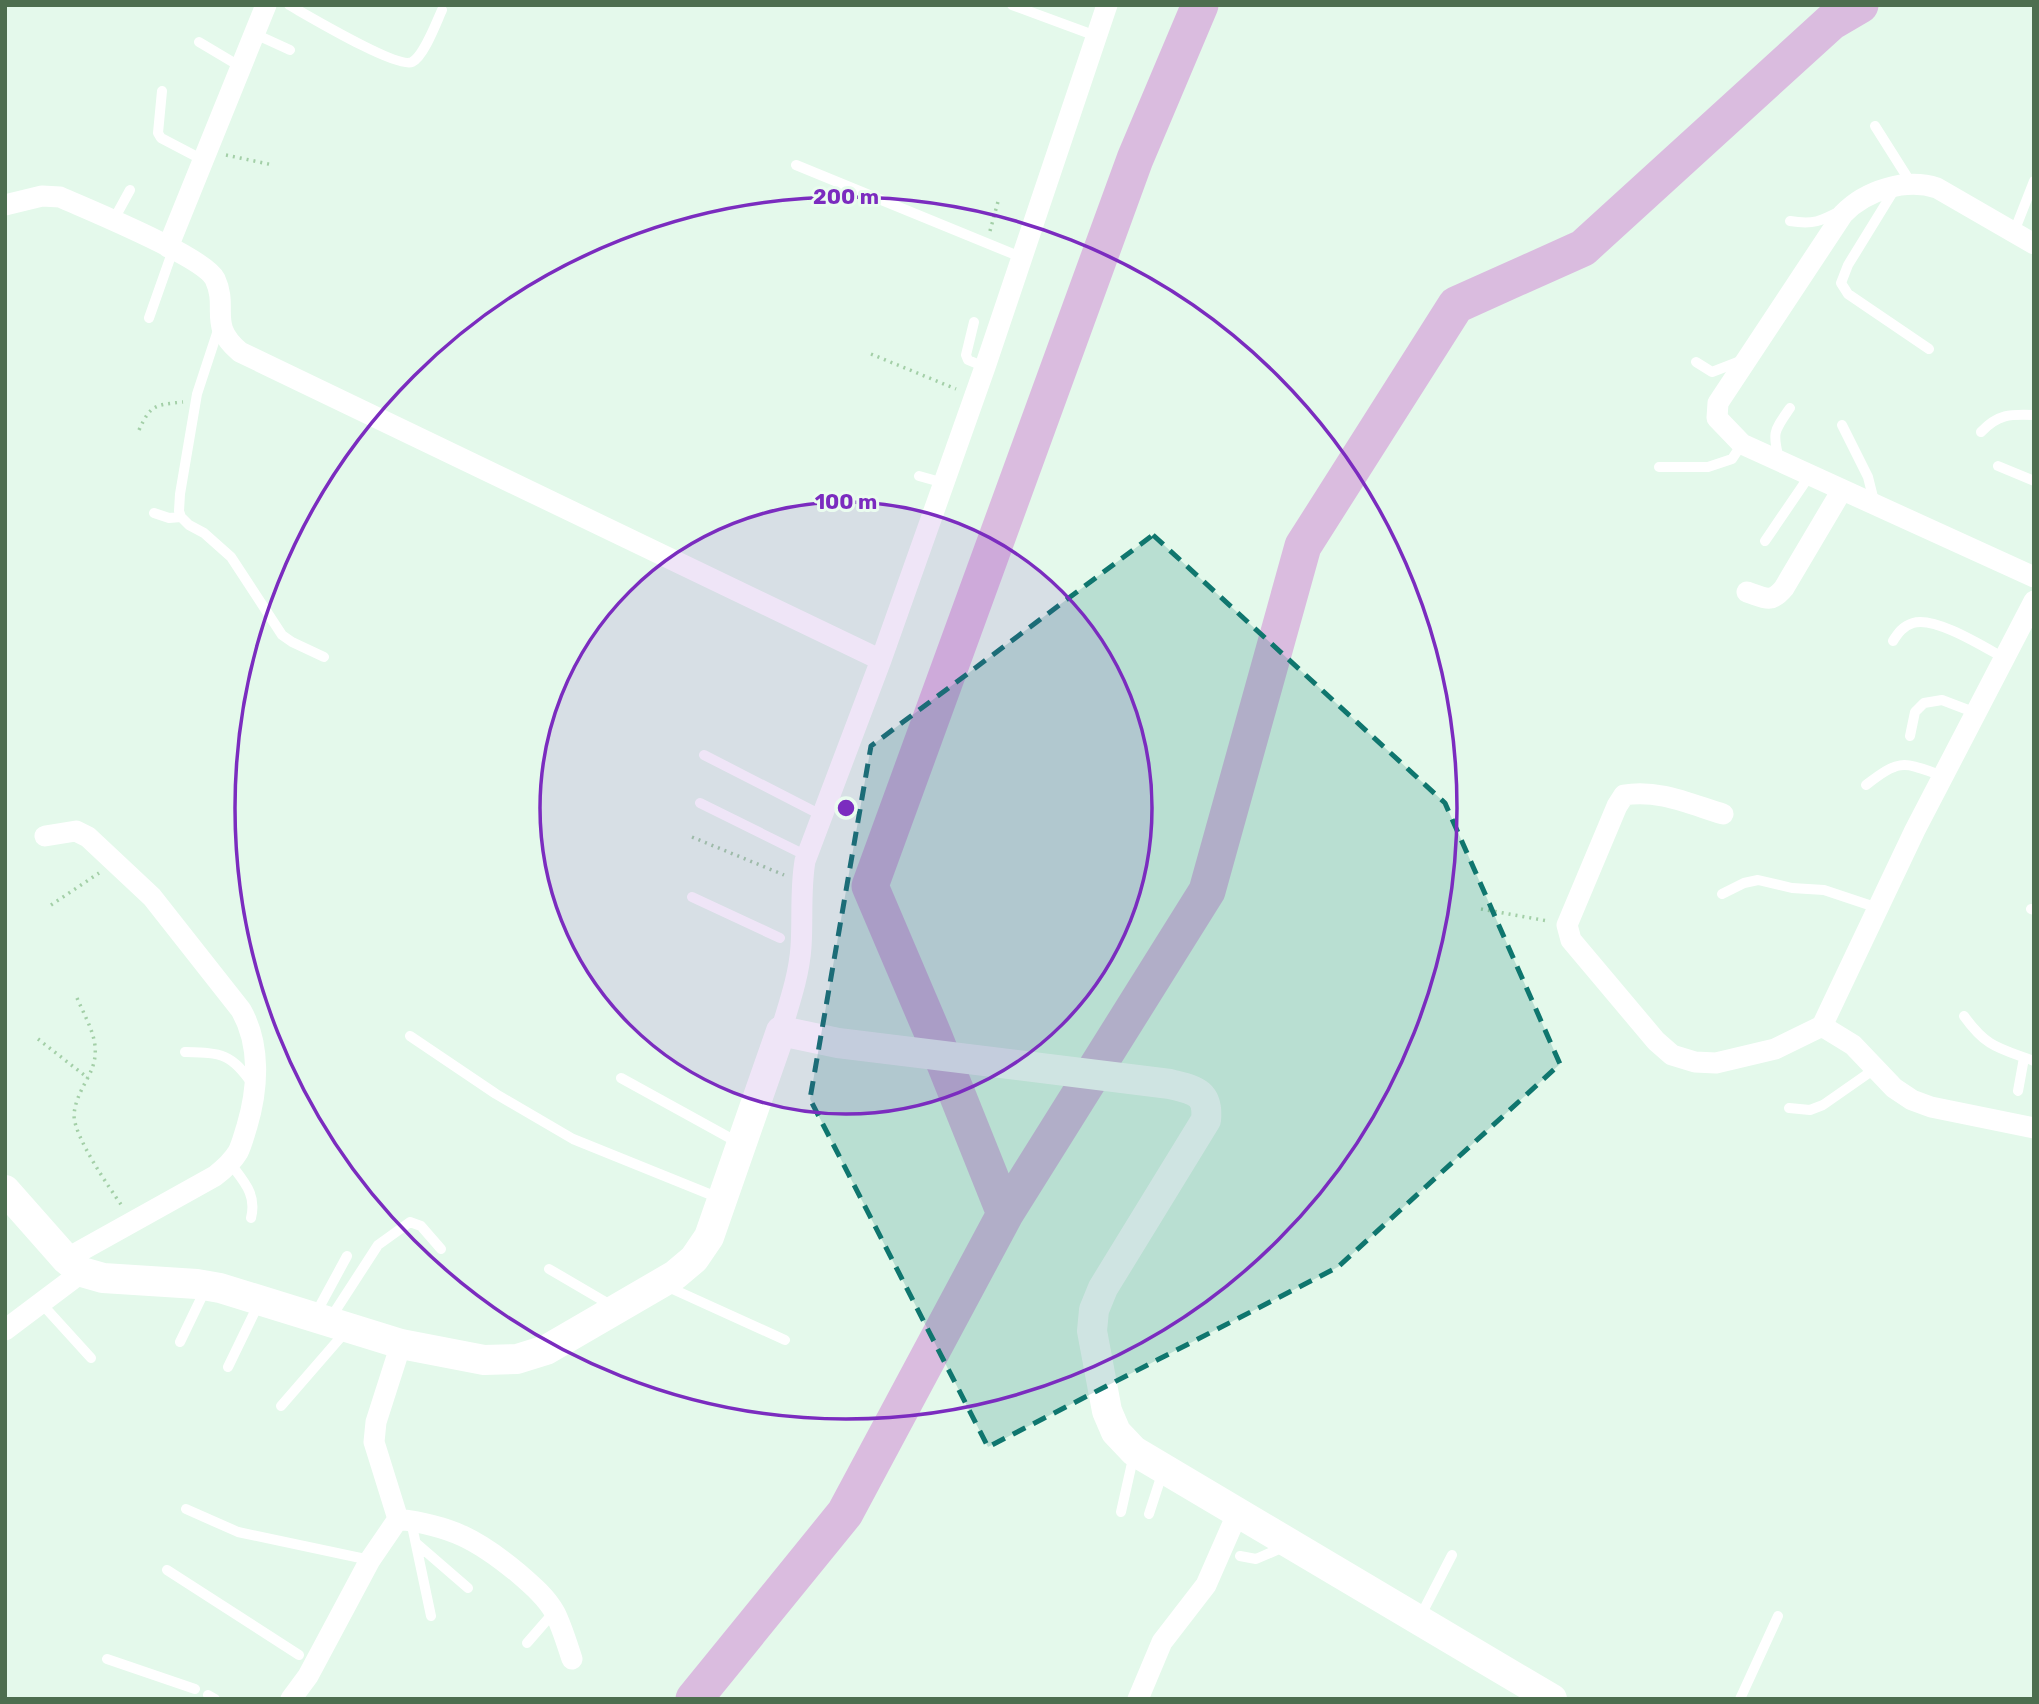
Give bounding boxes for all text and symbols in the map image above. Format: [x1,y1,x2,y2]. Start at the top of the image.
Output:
text: 200 m [813,184,879,209]
text: 100 m [815,489,877,514]
centre of rings [834,796,858,820]

